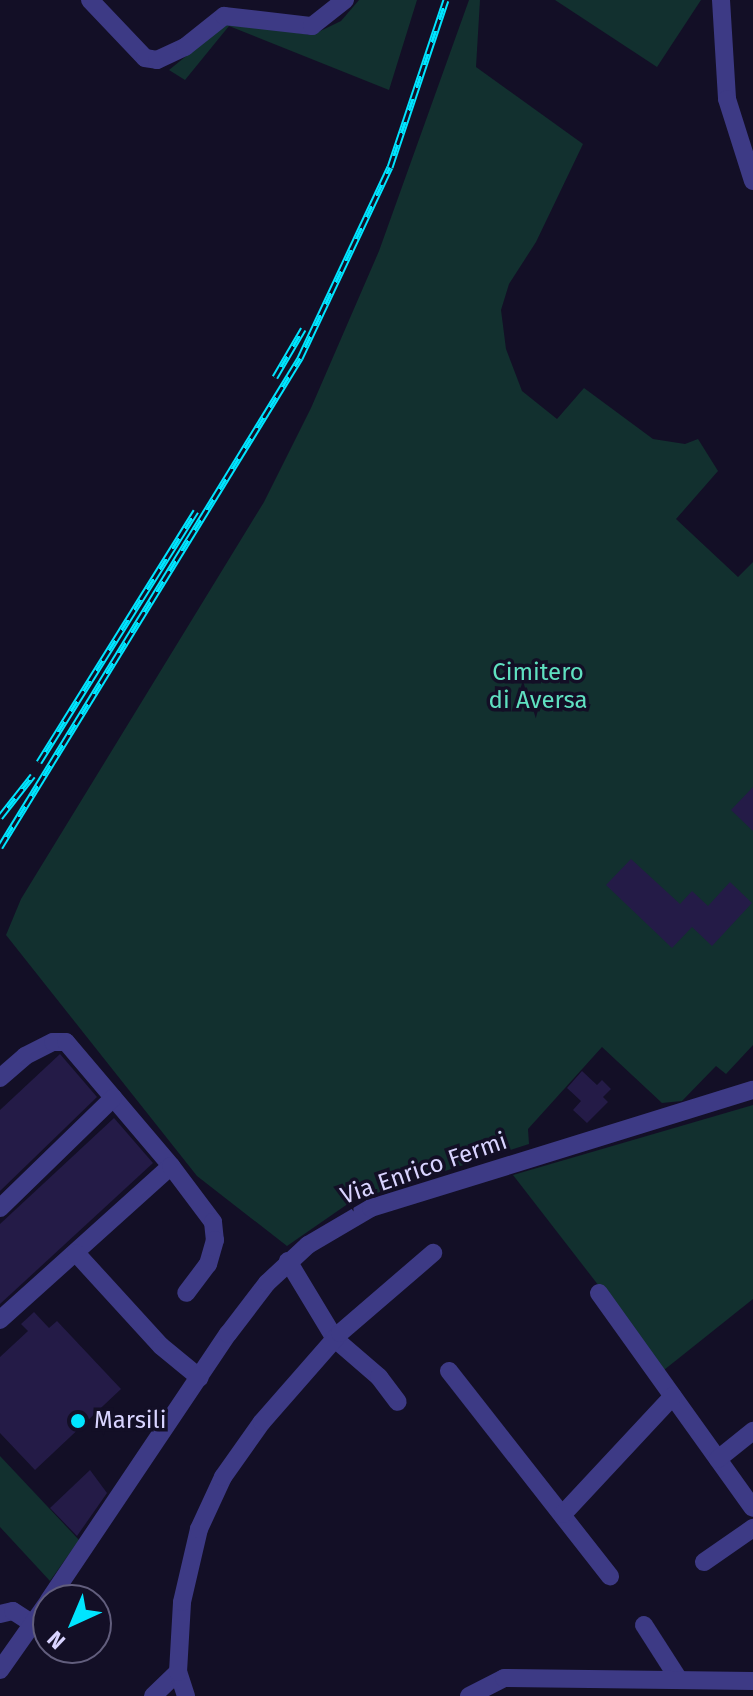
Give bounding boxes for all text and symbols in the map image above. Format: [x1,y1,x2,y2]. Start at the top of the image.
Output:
park label: Cimitero di Aversa [489,659,587,715]
street label: Via Enrico Fermi [337,1127,511,1211]
place label: Marsili [94,1407,166,1435]
marker: Marsili [69,1412,87,1430]
north arrow [32,1584,112,1664]
text: N [42,1625,71,1655]

